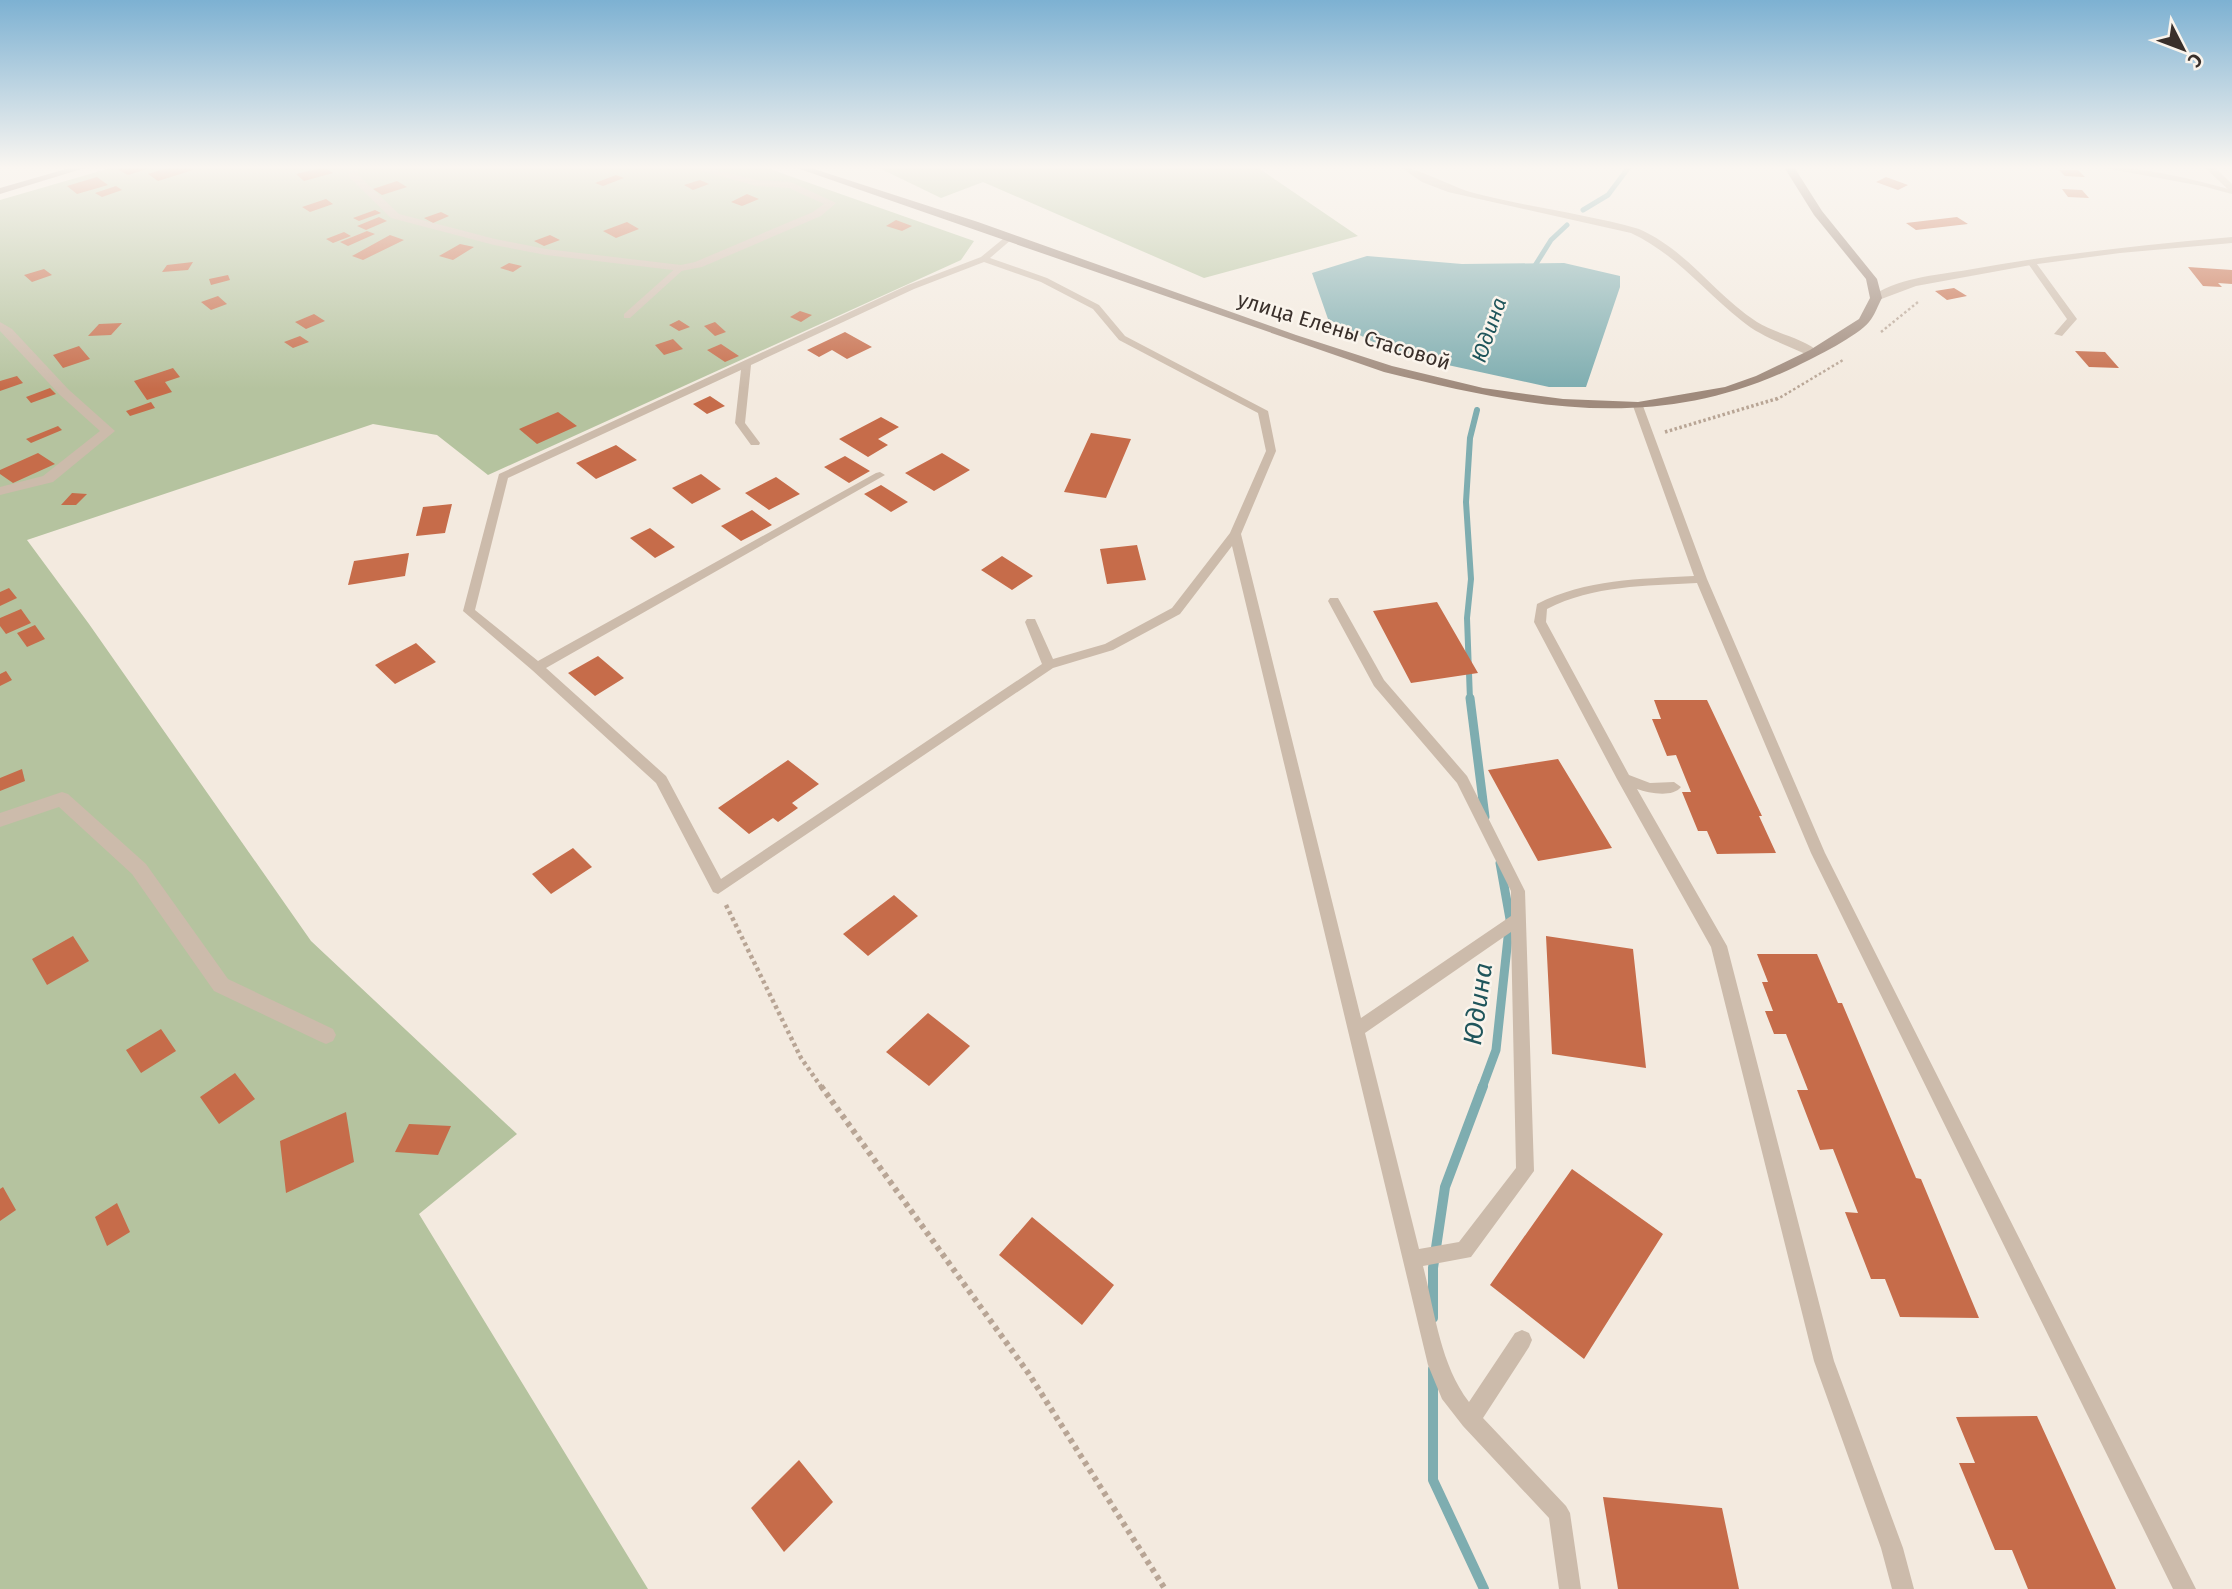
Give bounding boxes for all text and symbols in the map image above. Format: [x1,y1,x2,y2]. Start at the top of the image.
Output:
north arrow [2148,14,2218,84]
text: С [2183,48,2207,72]
street label: улица Елены Стасовой [1234,286,1454,376]
water label: Юдина [1466,294,1512,366]
water label: Юдина [1457,961,1499,1047]

